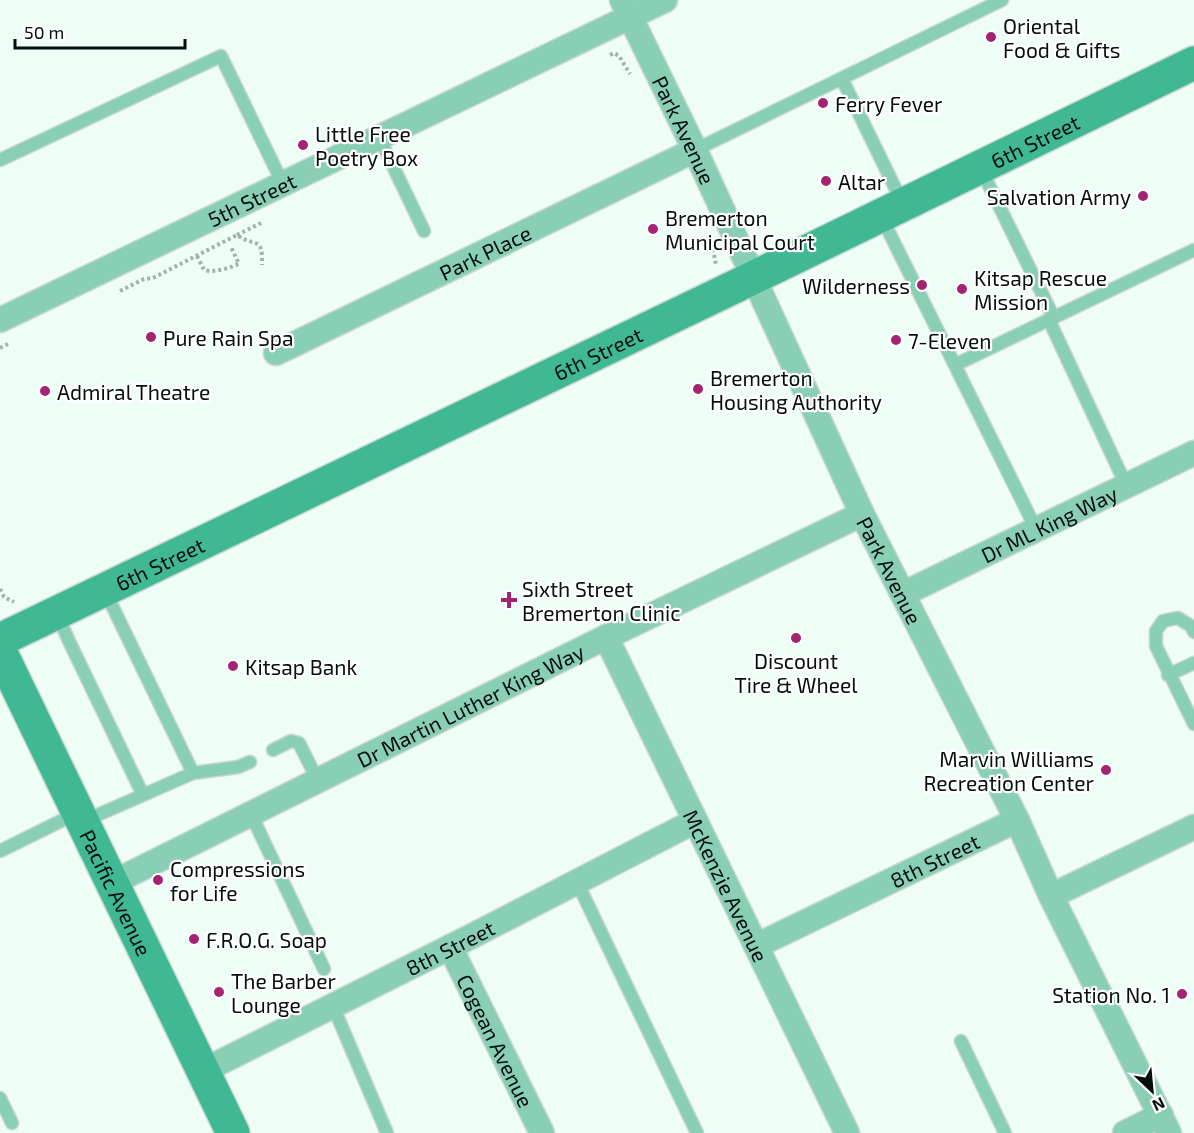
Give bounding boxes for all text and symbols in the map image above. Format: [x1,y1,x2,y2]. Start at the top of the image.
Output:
scale bar [15,12,184,50]
place label: Oriental Food & Gifts [1003,13,1121,62]
text: 50 m [24,21,64,43]
marker: Oriental Food & Gifts [984,30,998,44]
street label: Park Avenue [648,71,721,188]
place label: Ferry Fever [835,91,943,116]
marker: Ferry Fever [816,96,830,110]
street label: 6th Street [986,108,1083,173]
place label: Little Free Poetry Box [315,121,418,170]
marker: Little Free Poetry Box [296,138,310,152]
street label: 5th Street [203,167,299,231]
place label: Altar [838,169,886,194]
marker: Altar [819,174,833,188]
place label: Salvation Army [987,184,1131,209]
marker: Salvation Army [1136,189,1150,203]
place label: Bremerton Municipal Court [665,205,815,254]
street label: Park Place [435,219,535,285]
marker: Bremerton Municipal Court [646,222,660,236]
place label: Kitsap Rescue Mission [974,265,1107,314]
place label: Wilderness [802,273,910,298]
marker: Wilderness [915,278,929,292]
marker: Kitsap Rescue Mission [955,282,969,296]
street label: 6th Street [549,321,646,385]
place label: Pure Rain Spa [163,325,294,350]
place label: 7-Eleven [908,328,991,353]
marker: Pure Rain Spa [144,330,158,344]
marker: 7-Eleven [889,333,903,347]
place label: Bremerton Housing Authority [710,365,882,414]
place label: Admiral Theatre [57,379,210,404]
marker: Bremerton Housing Authority [691,382,705,396]
marker: Admiral Theatre [38,384,52,398]
street label: Dr ML King Way [977,480,1121,567]
street label: Park Avenue [853,512,928,628]
street label: 6th Street [111,531,208,595]
place label: Sixth Street Bremerton Clinic [522,576,680,625]
marker: Sixth Street Bremerton Clinic [500,591,518,609]
marker: Discount Tire & Wheel [789,631,803,645]
street label: Dr Martin Luther King Way [352,638,588,772]
place label: Discount Tire & Wheel [734,648,858,697]
place label: Kitsap Bank [245,654,357,679]
marker: Kitsap Bank [226,659,240,673]
place label: Marvin Williams Recreation Center [923,746,1095,795]
marker: Marvin Williams Recreation Center [1099,763,1113,777]
street label: McKenzie Avenue [679,805,774,965]
street label: Pacific Avenue [76,825,158,959]
street label: 8th Street [886,828,983,892]
place label: Compressions for Life [170,856,305,905]
marker: Compressions for Life [151,873,165,887]
street label: 8th Street [401,914,498,980]
place label: F.R.O.G. Soap [206,927,327,952]
marker: F.R.O.G. Soap [187,932,201,946]
place label: The Barber Lounge [231,968,337,1017]
street label: Cogean Avenue [453,970,539,1111]
place label: Station No. 1 [1052,982,1170,1007]
marker: The Barber Lounge [212,985,226,999]
marker: Station No. 1 [1175,987,1189,1001]
north arrow [1122,1061,1182,1121]
text: N [1149,1094,1168,1116]

